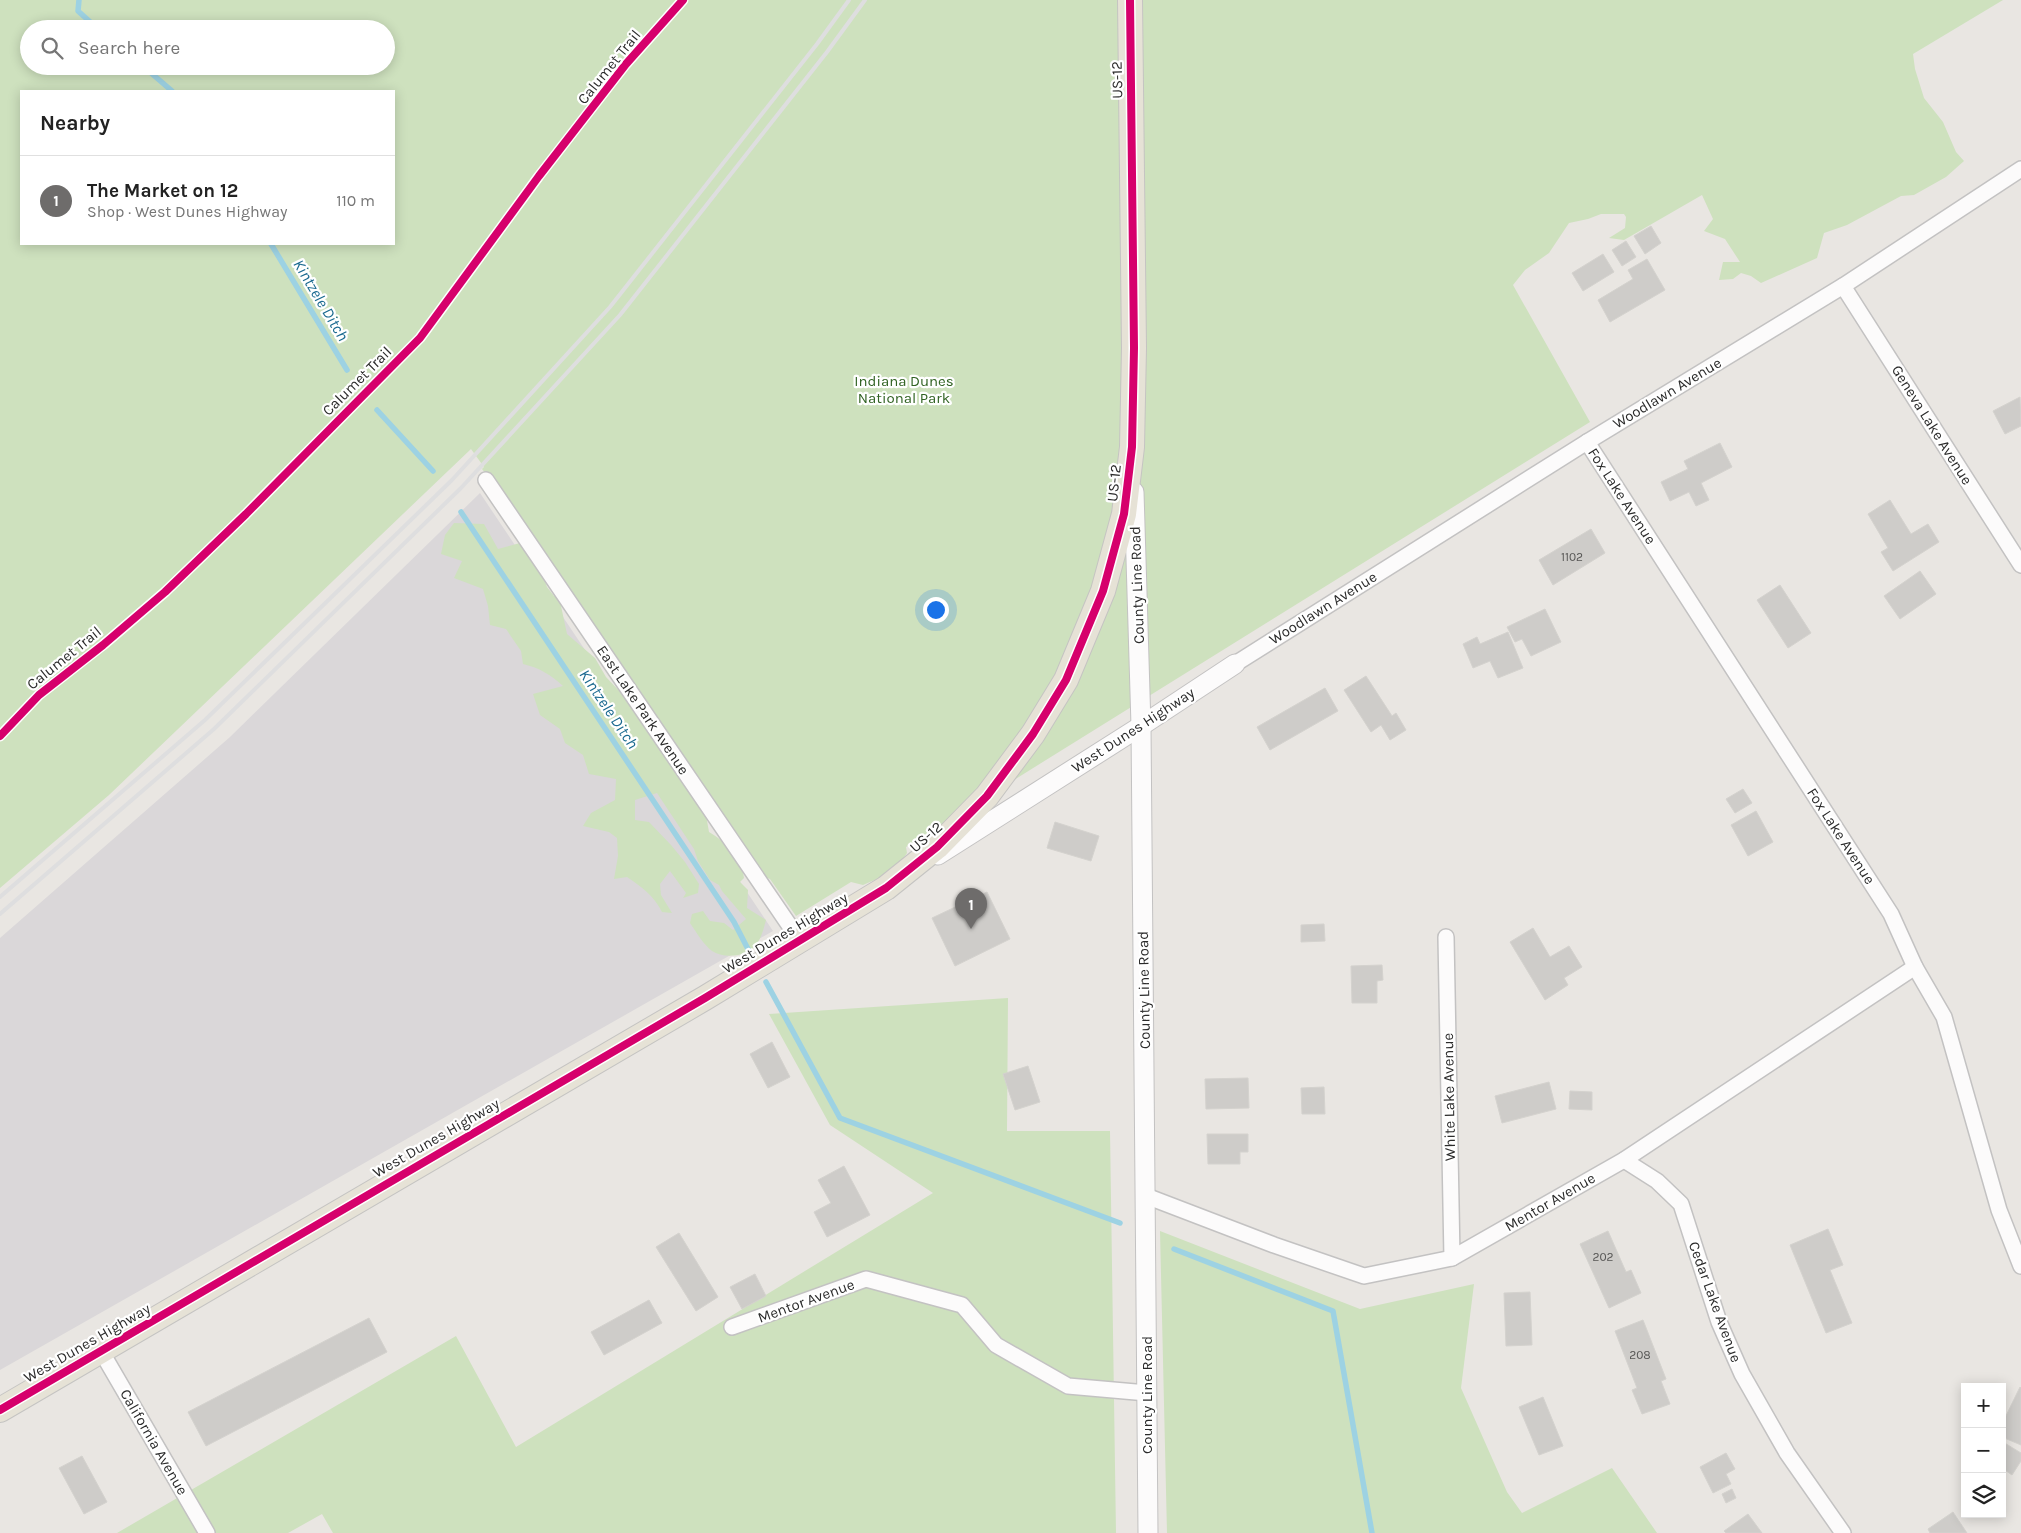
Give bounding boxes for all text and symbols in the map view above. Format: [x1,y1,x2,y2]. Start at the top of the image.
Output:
search box [20,20,395,75]
street label: Calumet Trail [574,26,644,108]
icon: search [38,34,66,62]
text: Search here [78,37,180,59]
street label: US-12 [1108,61,1126,99]
text: Nearby [40,111,110,135]
text: The Market on 12 [87,180,238,202]
text: 1 [53,191,59,210]
text: 110 m [336,191,375,210]
text: Shop · West Dunes Highway [87,202,287,221]
water label: Kintzele Ditch [289,256,353,344]
street label: Calumet Trail [319,343,395,419]
street label: Woodlawn Avenue [1609,353,1725,433]
street label: Geneva Lake Avenue [1888,362,1976,488]
park label: Indiana Dunes National Park [854,372,954,407]
street label: Fox Lake Avenue [1584,444,1660,548]
street label: US-12 [1103,463,1125,503]
street label: County Line Road [1126,526,1148,644]
house number: 1102 [1561,550,1583,564]
street label: Woodlawn Avenue [1266,568,1380,648]
your location [923,597,949,623]
street label: Calumet Trail [23,623,105,693]
street label: East Lake Park Avenue [593,642,693,778]
water label: Kintzele Ditch [576,666,642,752]
street label: West Dunes Highway [1068,683,1198,776]
street label: Fox Lake Avenue [1803,784,1879,888]
street label: US-12 [906,818,946,856]
street label: West Dunes Highway [719,888,851,978]
pin: 1 [955,888,987,929]
street label: County Line Road [1134,931,1154,1049]
street label: White Lake Avenue [1439,1033,1459,1161]
street label: West Dunes Highway [370,1094,502,1182]
street label: Mentor Avenue [1501,1169,1599,1235]
street label: Cedar Lake Avenue [1685,1239,1745,1365]
house number: 202 [1592,1250,1614,1264]
street label: Mentor Avenue [755,1275,857,1327]
street label: West Dunes Highway [21,1299,153,1387]
street label: County Line Road [1138,1336,1156,1454]
house number: 208 [1629,1348,1651,1362]
map controls [1961,1383,2006,1518]
button: + [1961,1383,2006,1428]
street label: California Avenue [116,1386,192,1498]
button: − [1961,1428,2006,1473]
button: layers [1961,1473,2006,1518]

